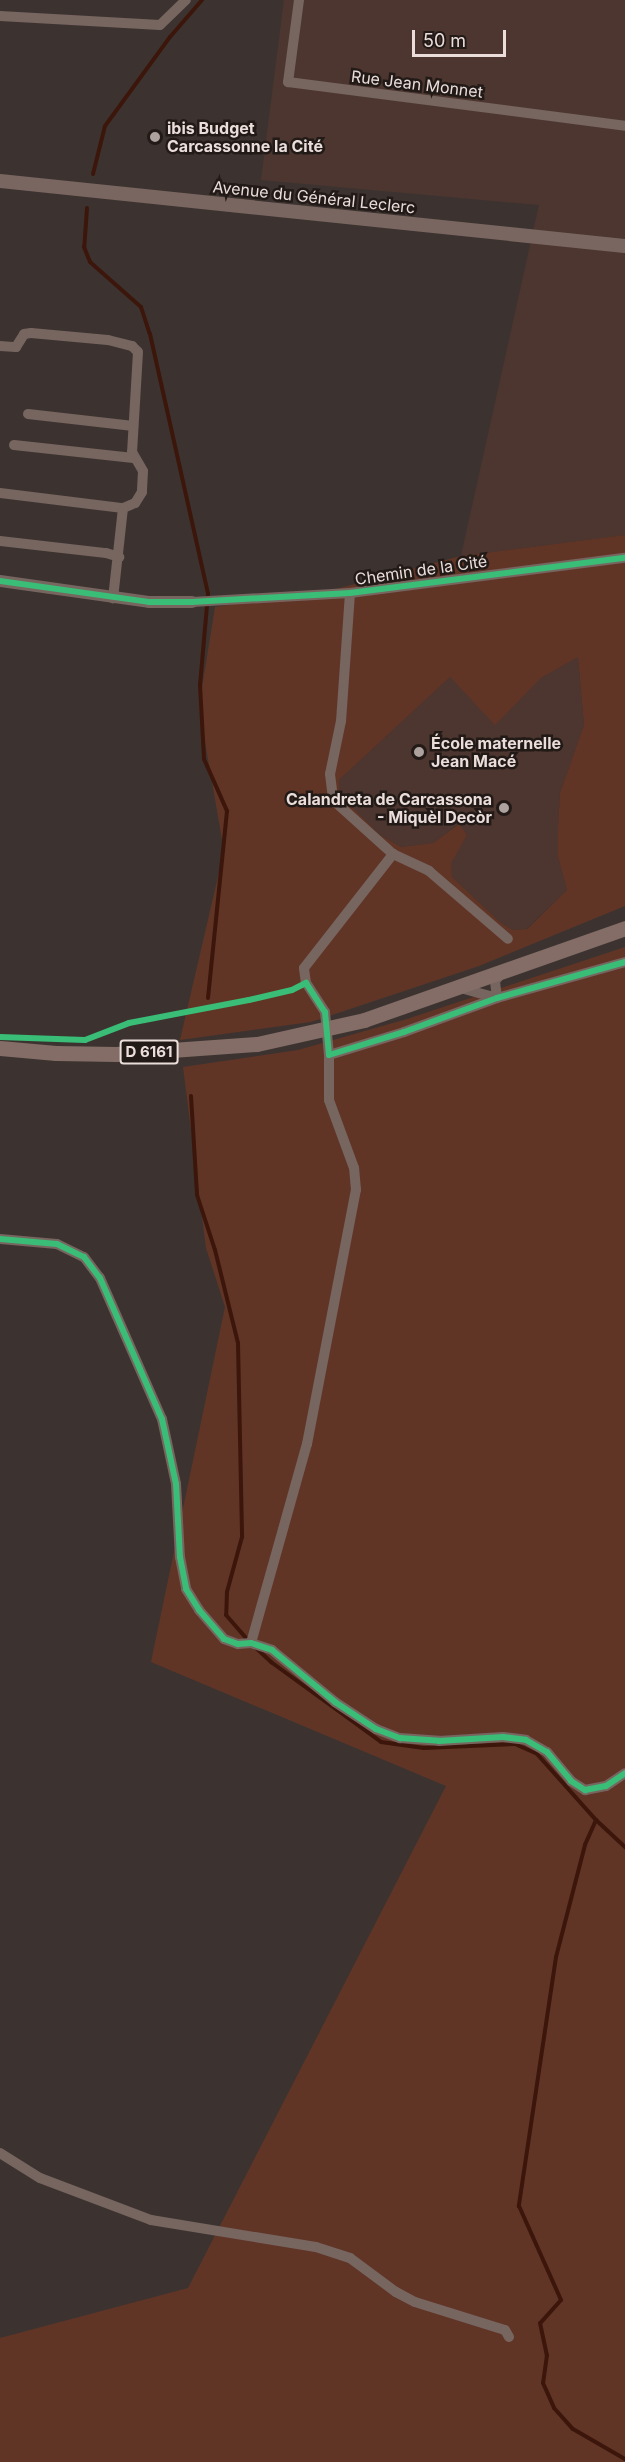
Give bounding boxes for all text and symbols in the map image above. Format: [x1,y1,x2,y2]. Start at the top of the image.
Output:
scale bar [415,18,510,56]
text: 50 m [423,30,466,51]
street label: Rue Jean Monnet [350,66,484,102]
place label: ibis Budget Carcassonne la Cité [167,118,323,156]
marker: ibis Budget Carcassonne la Cité [148,130,162,144]
street label: Avenue du Général Leclerc [212,177,416,217]
street label: Chemin de la Cité [354,551,488,589]
place label: École maternelle Jean Macé [431,733,561,771]
marker: École maternelle Jean Macé [412,745,426,759]
place label: Calandreta de Carcassona - Miquèl Decòr [286,789,492,827]
marker: Calandreta de Carcassona - Miquèl Decòr [497,801,511,815]
road number: D 6161 [119,1040,179,1064]

